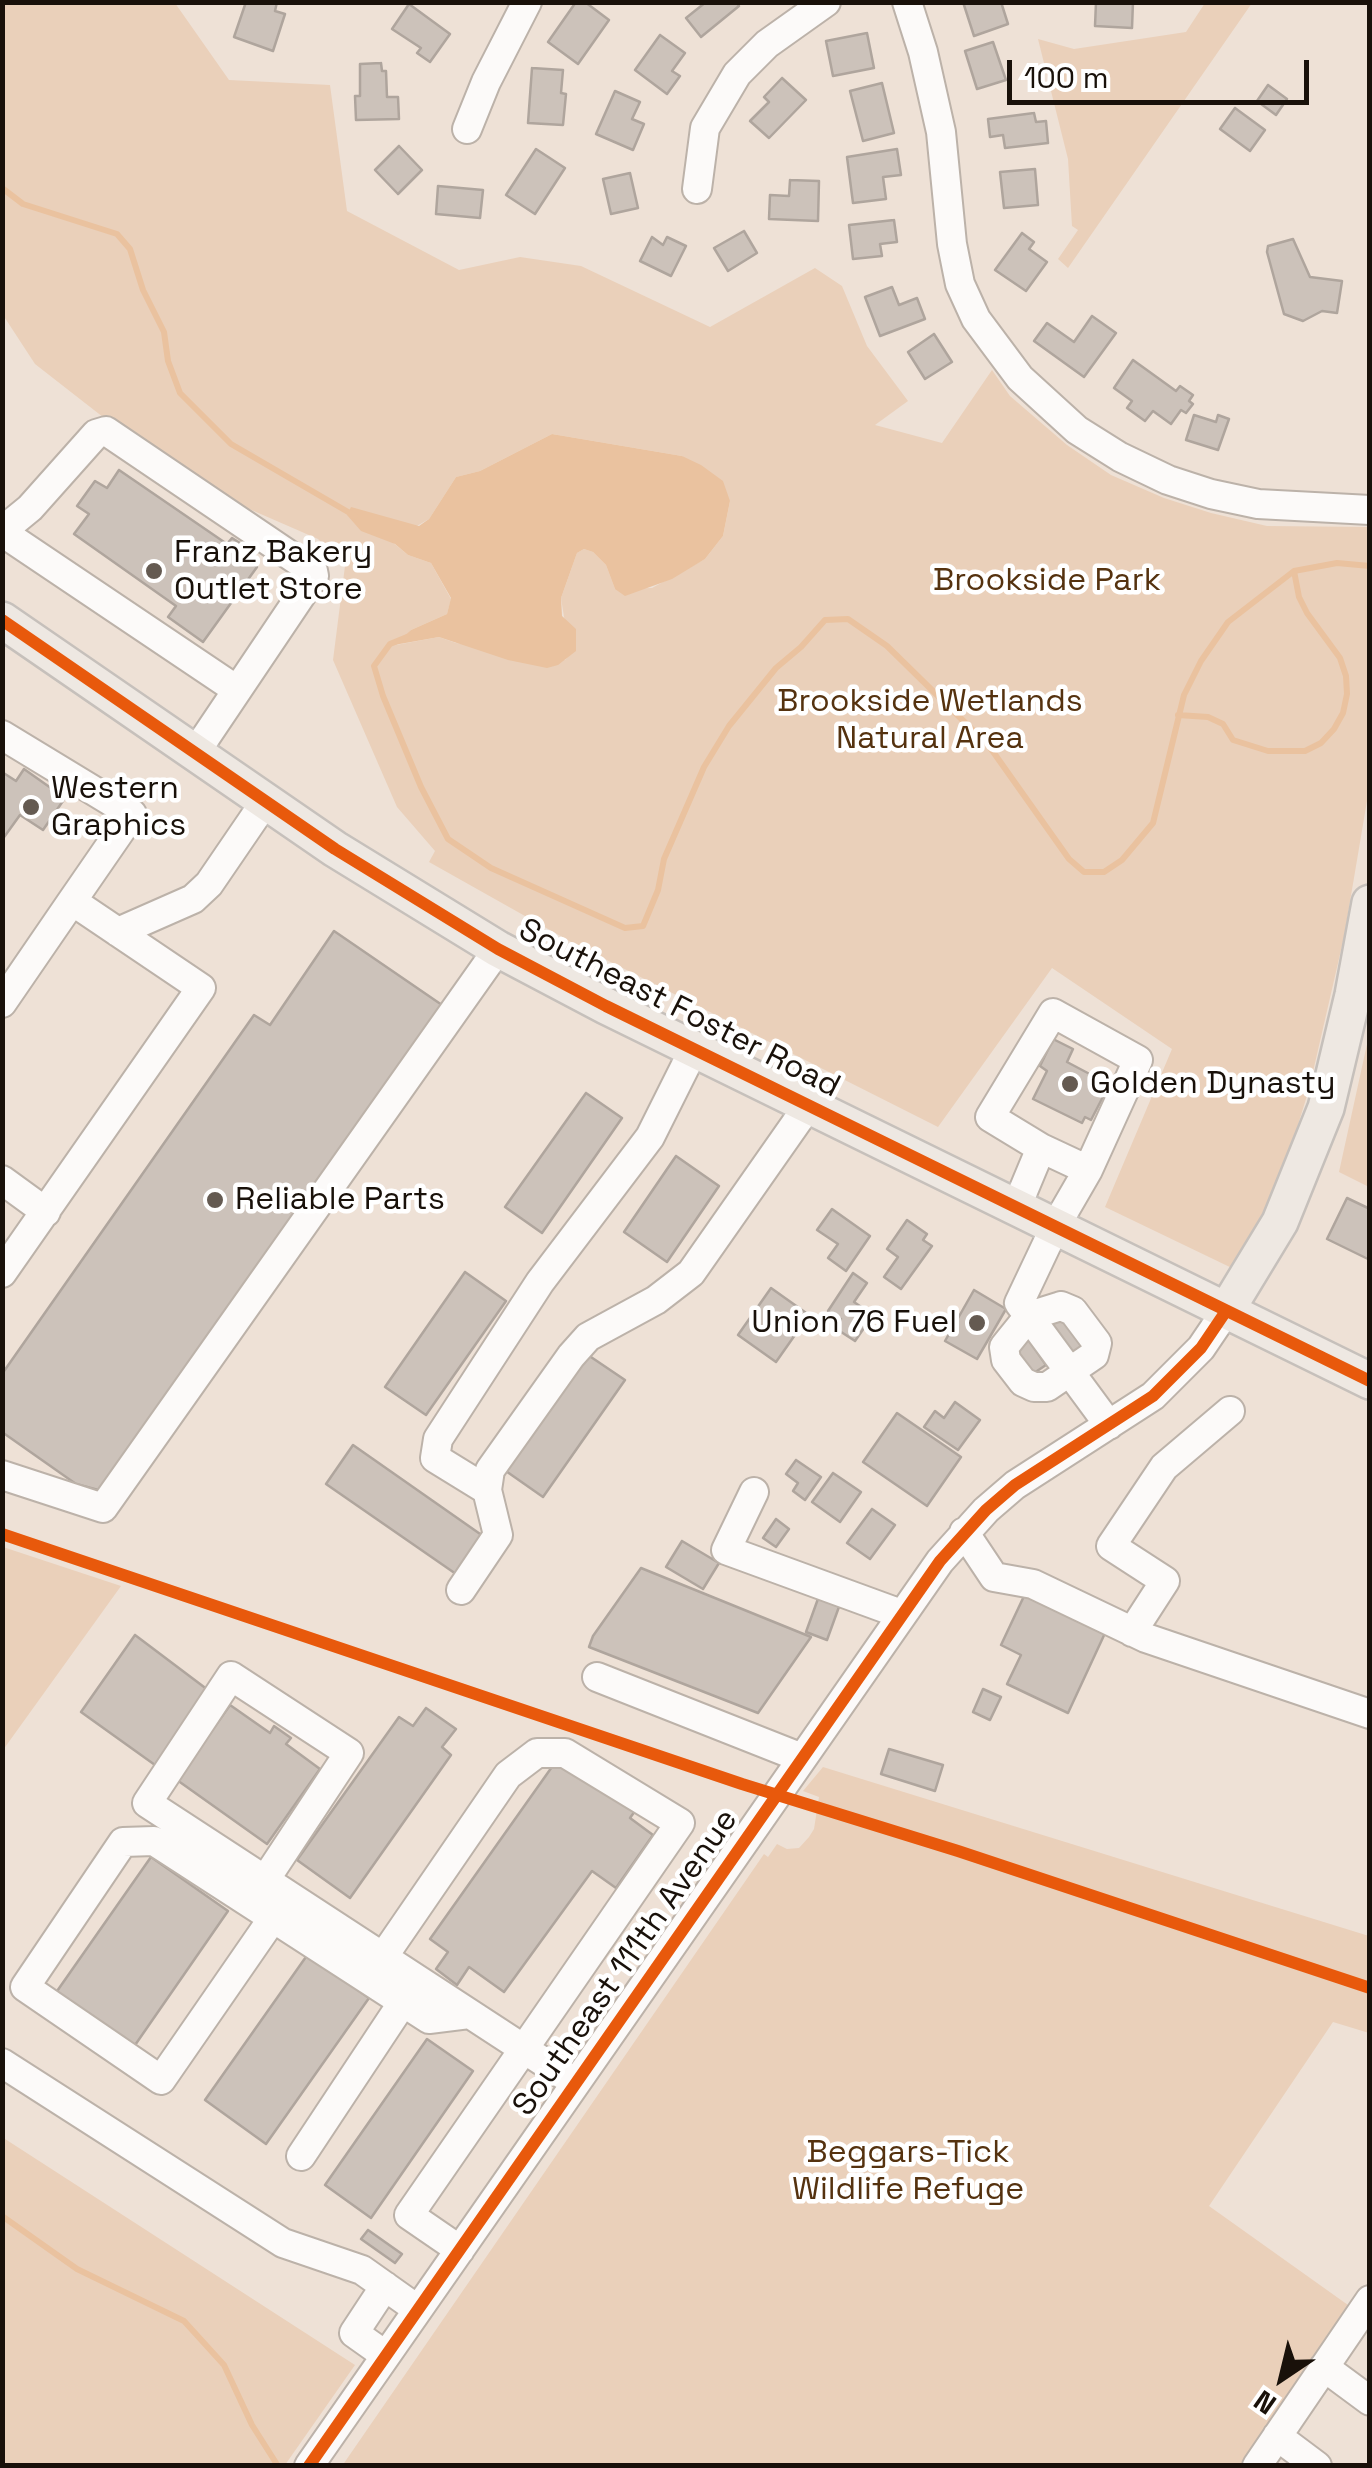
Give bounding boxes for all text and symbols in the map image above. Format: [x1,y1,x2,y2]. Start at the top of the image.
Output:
scale bar [1012,40,1314,102]
text: 100 m [1024,58,1109,97]
place label: Franz Bakery Outlet Store [174,534,372,609]
marker: Franz Bakery Outlet Store [143,560,165,582]
park label: Brookside Park [933,562,1161,600]
park label: Brookside Wetlands Natural Area [777,683,1083,758]
place label: Western Graphics [51,770,186,845]
marker: Western Graphics [20,796,42,818]
street label: Southeast Foster Road [512,911,846,1107]
place label: Golden Dynasty [1090,1065,1336,1103]
marker: Golden Dynasty [1059,1073,1081,1095]
place label: Reliable Parts [235,1181,445,1219]
marker: Reliable Parts [204,1189,226,1211]
place label: Union 76 Fuel [751,1304,957,1342]
marker: Union 76 Fuel [966,1312,988,1334]
street label: Southeast 111th Avenue [505,1802,747,2124]
park label: Beggars-Tick Wildlife Refuge [792,2134,1024,2209]
north arrow [1232,2328,1332,2428]
text: N [1247,2382,1283,2423]

